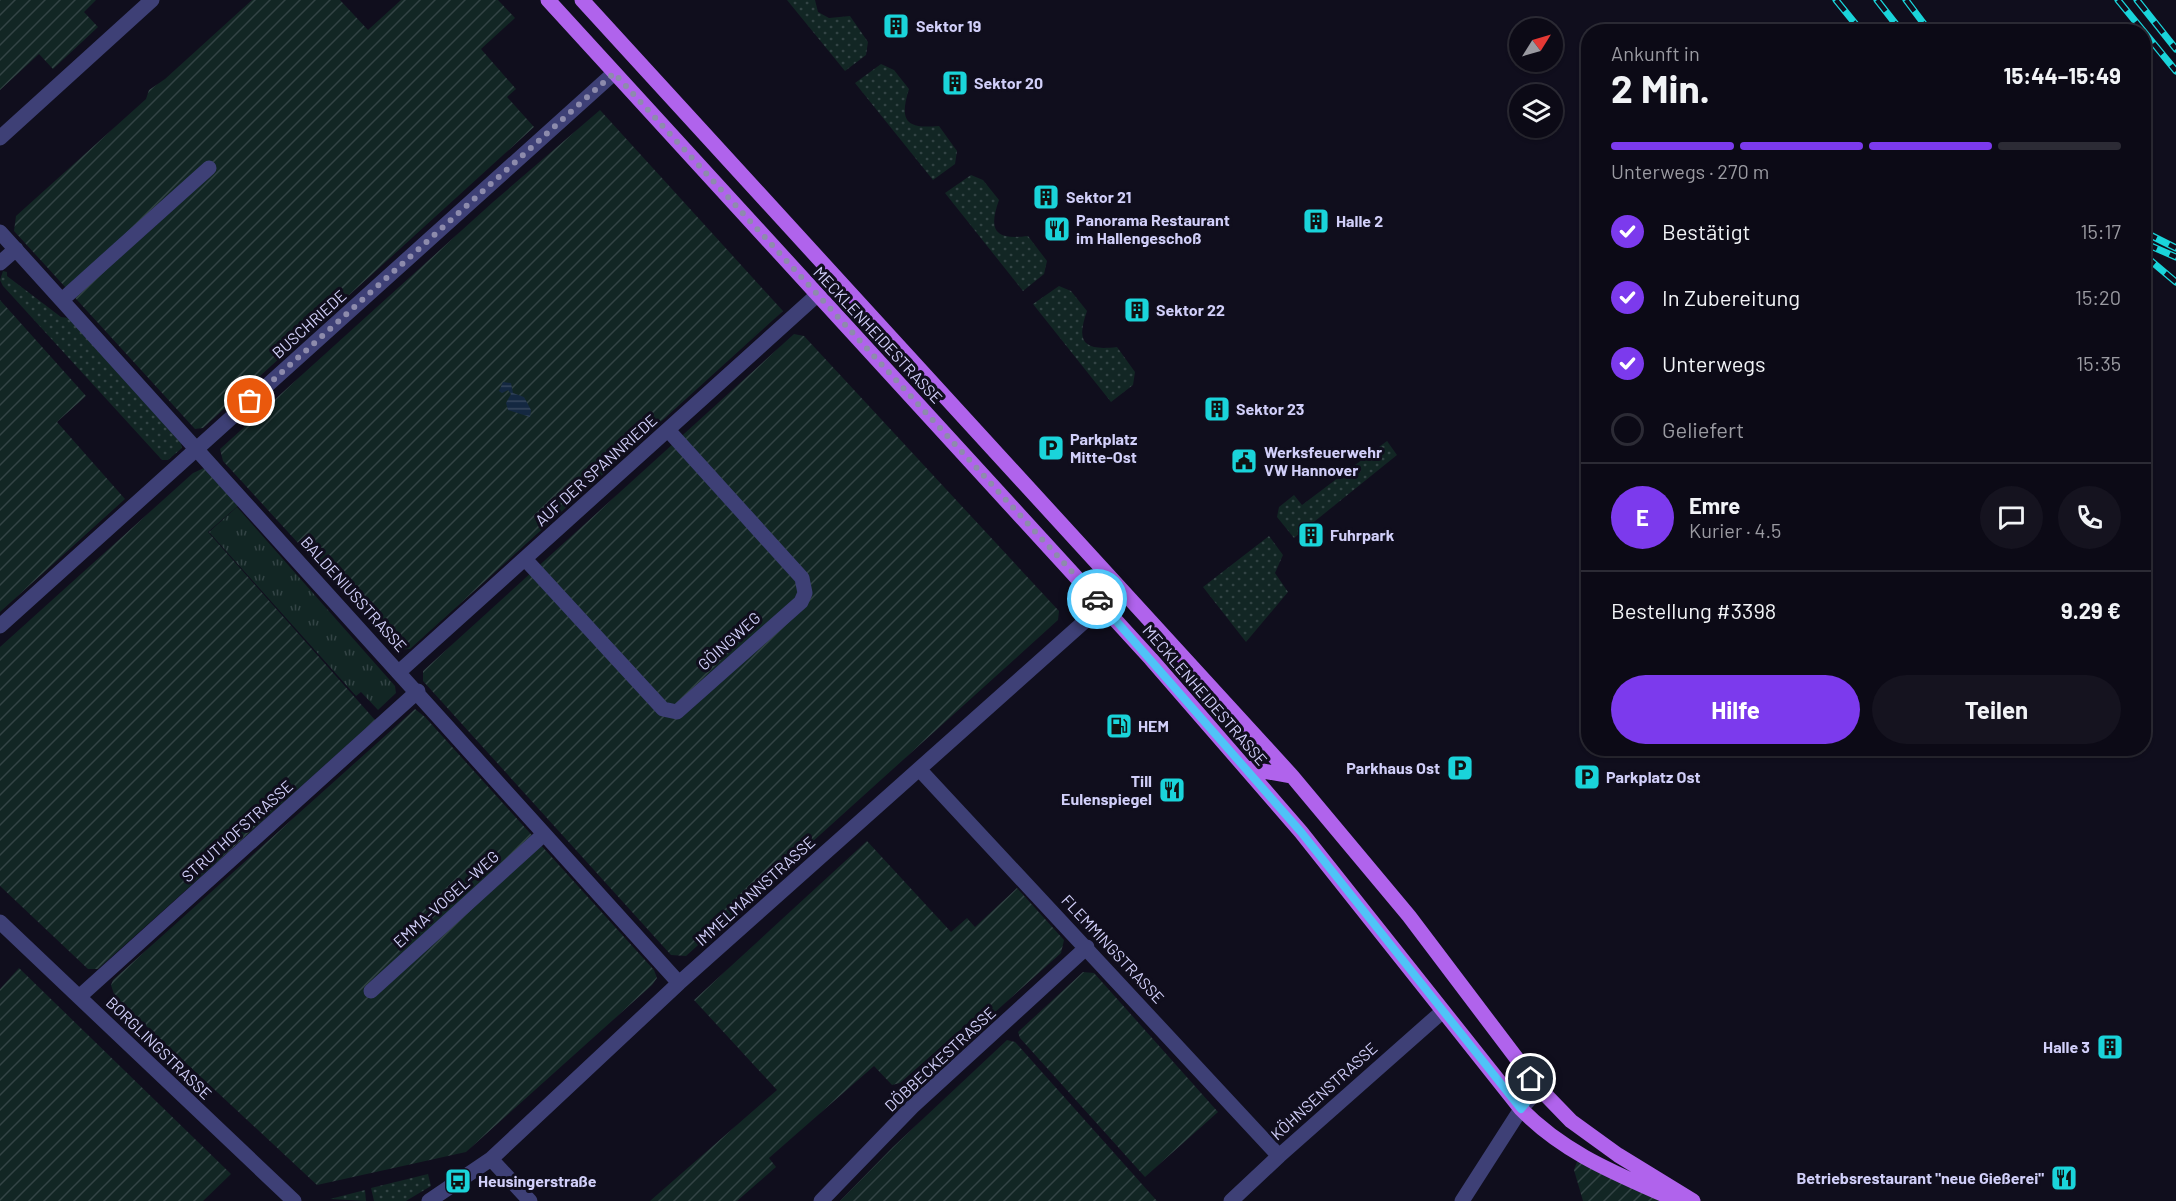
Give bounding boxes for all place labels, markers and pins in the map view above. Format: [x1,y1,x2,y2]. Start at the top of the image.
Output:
building icon: Sektor 19 [881,11,911,41]
place label: Sektor 19 [916,16,981,35]
building icon: Sektor 20 [940,68,970,98]
place label: Sektor 20 [974,73,1043,92]
building icon: Sektor 21 [1031,182,1061,212]
place label: Sektor 21 [1066,187,1132,206]
building icon: Halle 2 [1301,206,1331,236]
place label: Panorama Restaurant im Hallengeschoß [1076,210,1230,247]
place label: Halle 2 [1336,211,1383,230]
restaurant icon: Panorama Restaurant im Hallengeschoß [1042,214,1072,244]
building icon: Sektor 22 [1122,295,1152,325]
place label: Sektor 22 [1156,300,1225,319]
pin [224,375,275,426]
building icon: Sektor 23 [1202,394,1232,424]
place label: Sektor 23 [1236,399,1304,418]
place label: Parkplatz Mitte-Ost [1070,429,1137,466]
parking icon: Parkplatz Mitte-Ost [1036,433,1066,463]
place label: Werksfeuerwehr VW Hannover [1264,442,1382,479]
public building icon: Werksfeuerwehr VW Hannover [1229,446,1259,476]
building icon: Fuhrpark [1296,520,1326,550]
place label: Fuhrpark [1330,525,1395,544]
fuel station icon: HEM [1104,711,1134,741]
place label: HEM [1138,716,1169,735]
parking icon: Parkhaus Ost [1445,753,1475,783]
place label: Parkhaus Ost [1346,758,1440,777]
parking icon: Parkplatz Ost [1572,762,1602,792]
place label: Parkplatz Ost [1606,767,1700,786]
place label: Till Eulenspiegel [1061,771,1152,808]
restaurant icon: Till Eulenspiegel [1157,775,1187,805]
building icon: Halle 3 [2095,1032,2125,1062]
place label: Halle 3 [2043,1037,2090,1056]
pin [1505,1053,1556,1104]
restaurant icon: Betriebsrestaurant "neue Gießerei" [2049,1163,2079,1193]
bus stop icon: Heusingerstraße [443,1166,473,1196]
place label: Betriebsrestaurant "neue Gießerei" [1796,1168,2044,1187]
place label: Heusingerstraße [478,1171,597,1190]

